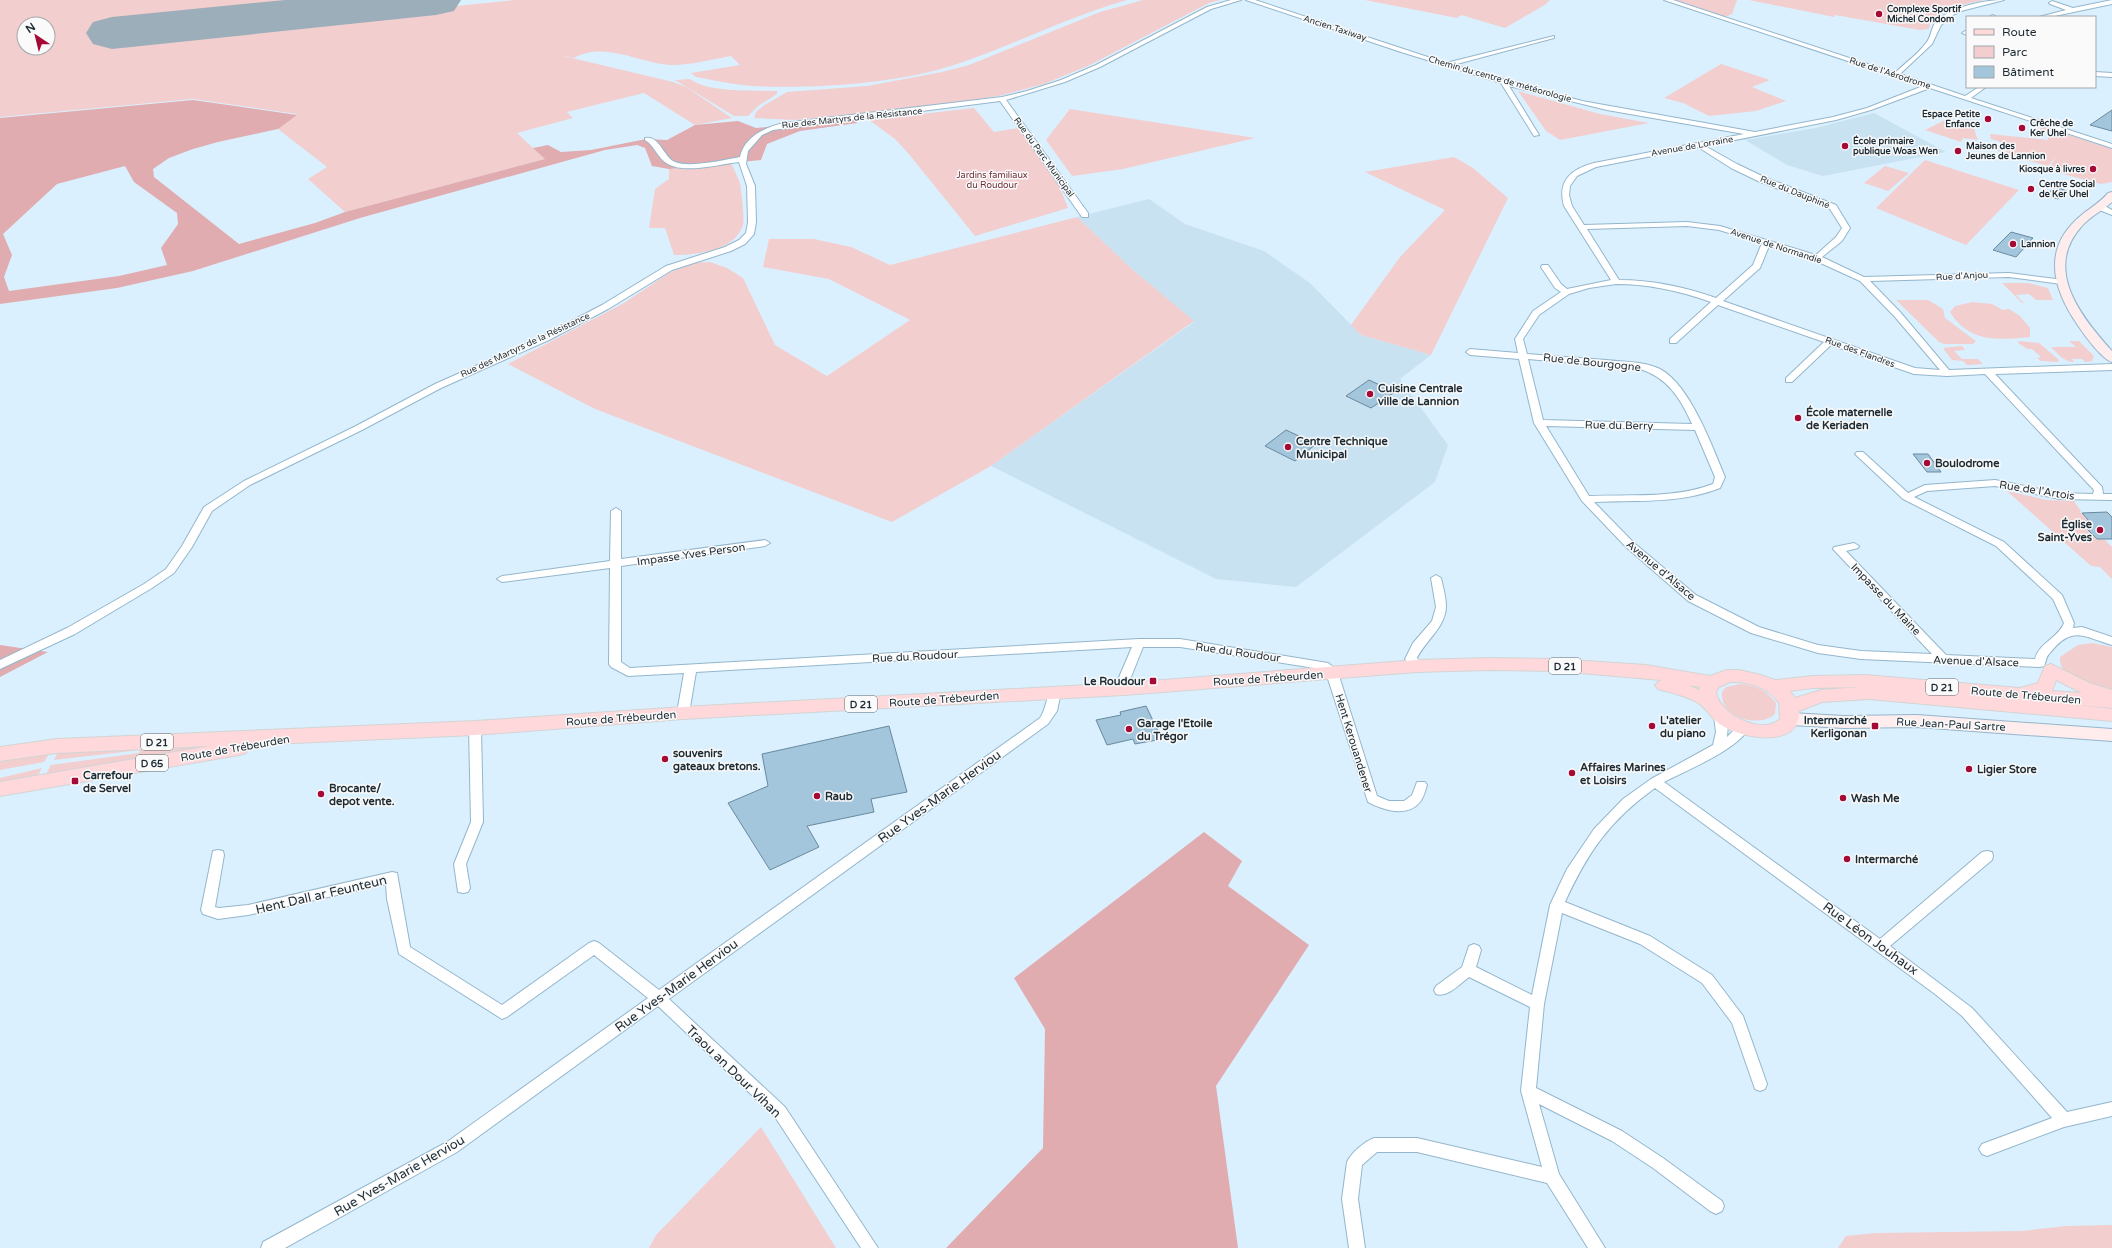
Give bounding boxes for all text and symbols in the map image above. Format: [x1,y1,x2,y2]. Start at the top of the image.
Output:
place label: Complexe Sportif Michel Condom [1887,4,1962,25]
marker: Complexe Sportif Michel Condom [1874,9,1884,19]
street label: Ancien Taxiway [1302,13,1368,44]
north arrow [16,16,56,56]
legend [1966,16,2096,88]
text: N [23,20,38,36]
text: Route [2002,25,2037,39]
text: Parc [2002,45,2027,59]
street label: Chemin du centre de météorologie [1427,54,1573,105]
street label: Rue de l'Aérodrome [1848,55,1932,92]
text: Bâtiment [2002,65,2054,79]
street label: Rue des Martyrs de la Résistance [781,106,923,131]
place label: Espace Petite Enfance [1922,109,1980,130]
marker: Espace Petite Enfance [1983,114,1993,124]
street label: Rue du Parc Municipal [1011,115,1076,199]
place label: Crêche de Ker Uhel [2030,118,2073,139]
marker: Crêche de Ker Uhel [2017,123,2027,133]
street label: Avenue de Lorraine [1650,134,1734,159]
place label: École primaire publique Woas Wen [1853,135,1938,157]
marker: École primaire publique Woas Wen [1840,141,1850,151]
place label: Maison des Jeunes de Lannion [1965,141,2046,162]
marker: Maison des Jeunes de Lannion [1953,146,1963,156]
place label: Kiosque à livres [2019,164,2086,175]
marker: Kiosque à livres [2088,164,2098,174]
park label: Jardins familiaux du Roudour [956,170,1028,191]
street label: Rue du Dauphiné [1758,174,1831,211]
place label: Centre Social de Ker Uhel [2039,179,2095,200]
marker: Centre Social de Ker Uhel [2026,184,2036,194]
street label: Avenue de Normandie [1729,226,1823,266]
marker: Lannion [2008,239,2018,249]
place label: Lannion [2021,239,2055,250]
street label: Rue d'Anjou [1936,270,1988,283]
street label: Rue des Martyrs de la Résistance [459,311,592,380]
street label: Rue des Flandres [1823,335,1896,370]
street label: Rue de Bourgogne [1542,351,1641,374]
place label: Cuisine Centrale ville de Lannion [1378,382,1463,408]
marker: Cuisine Centrale ville de Lannion [1365,389,1375,399]
place label: École maternelle de Keriaden [1806,405,1893,432]
marker: École maternelle de Keriaden [1793,413,1803,423]
street label: Rue du Berry [1585,418,1653,433]
place label: Centre Technique Municipal [1296,435,1388,462]
marker: Centre Technique Municipal [1283,442,1293,452]
place label: Boulodrome [1935,457,2000,470]
marker: Boulodrome [1922,458,1932,468]
street label: Rue de l'Artois [1998,478,2075,503]
place label: Église Saint-Yves [2038,517,2093,544]
marker: Église Saint-Yves [2095,525,2105,535]
street label: Avenue d'Alsace [1624,538,1698,603]
street label: Impasse Yves Person [636,540,746,569]
street label: Impasse du Maine [1848,561,1923,638]
street label: Rue du Roudour [1194,640,1282,665]
street label: Rue du Roudour [872,648,959,665]
street label: Avenue d'Alsace [1933,654,2019,669]
road number: D 21 [1549,658,1581,674]
street label: Route de Trébeurden [1212,668,1324,689]
place label: Le Roudour [1084,675,1146,688]
marker: Le Roudour [1148,676,1158,686]
road number: D 21 [1926,679,1958,695]
street label: Route de Trébeurden [1970,684,2082,707]
street label: Route de Trébeurden [888,689,1000,710]
street label: Hent Kerouandener [1332,692,1375,795]
road number: D 21 [845,696,877,712]
street label: Route de Trébeurden [565,708,677,729]
place label: L'atelier du piano [1660,714,1706,741]
place label: Intermarché Kerligonan [1804,714,1868,741]
street label: Rue Jean-Paul Sartre [1896,715,2006,734]
place label: Garage l'Etoile du Trégor [1137,717,1213,744]
marker: L'atelier du piano [1647,721,1657,731]
marker: Intermarché Kerligonan [1870,721,1880,731]
marker: Garage l'Etoile du Trégor [1124,724,1134,734]
street label: Route de Trébeurden [180,732,291,764]
road number: D 21 [141,734,173,750]
place label: souvenirs gateaux bretons. [673,747,761,774]
street label: Rue Yves-Marie Herviou [875,747,1004,847]
marker: souvenirs gateaux bretons. [660,754,670,764]
road number: D 65 [136,755,168,771]
place label: Affaires Marines et Loisirs [1580,761,1666,787]
place label: Ligier Store [1977,763,2037,777]
marker: Ligier Store [1964,764,1974,774]
marker: Affaires Marines et Loisirs [1567,768,1577,778]
place label: Carrefour de Servel [83,769,134,795]
marker: Carrefour de Servel [70,776,80,786]
place label: Brocante/ depot vente. [329,782,395,809]
marker: Brocante/ depot vente. [316,789,326,799]
place label: Raub [825,790,853,803]
marker: Raub [812,791,822,801]
place label: Wash Me [1851,792,1900,805]
marker: Wash Me [1838,793,1848,803]
place label: Intermarché [1855,853,1919,866]
marker: Intermarché [1842,854,1852,864]
street label: Hent Dall ar Feunteun [254,872,388,918]
street label: Rue Léon Jouhaux [1820,899,1921,979]
street label: Rue Yves-Marie Herviou [612,936,741,1036]
street label: Traou an Dour Vihan [682,1022,784,1121]
street label: Rue Yves-Marie Herviou [331,1132,468,1220]

